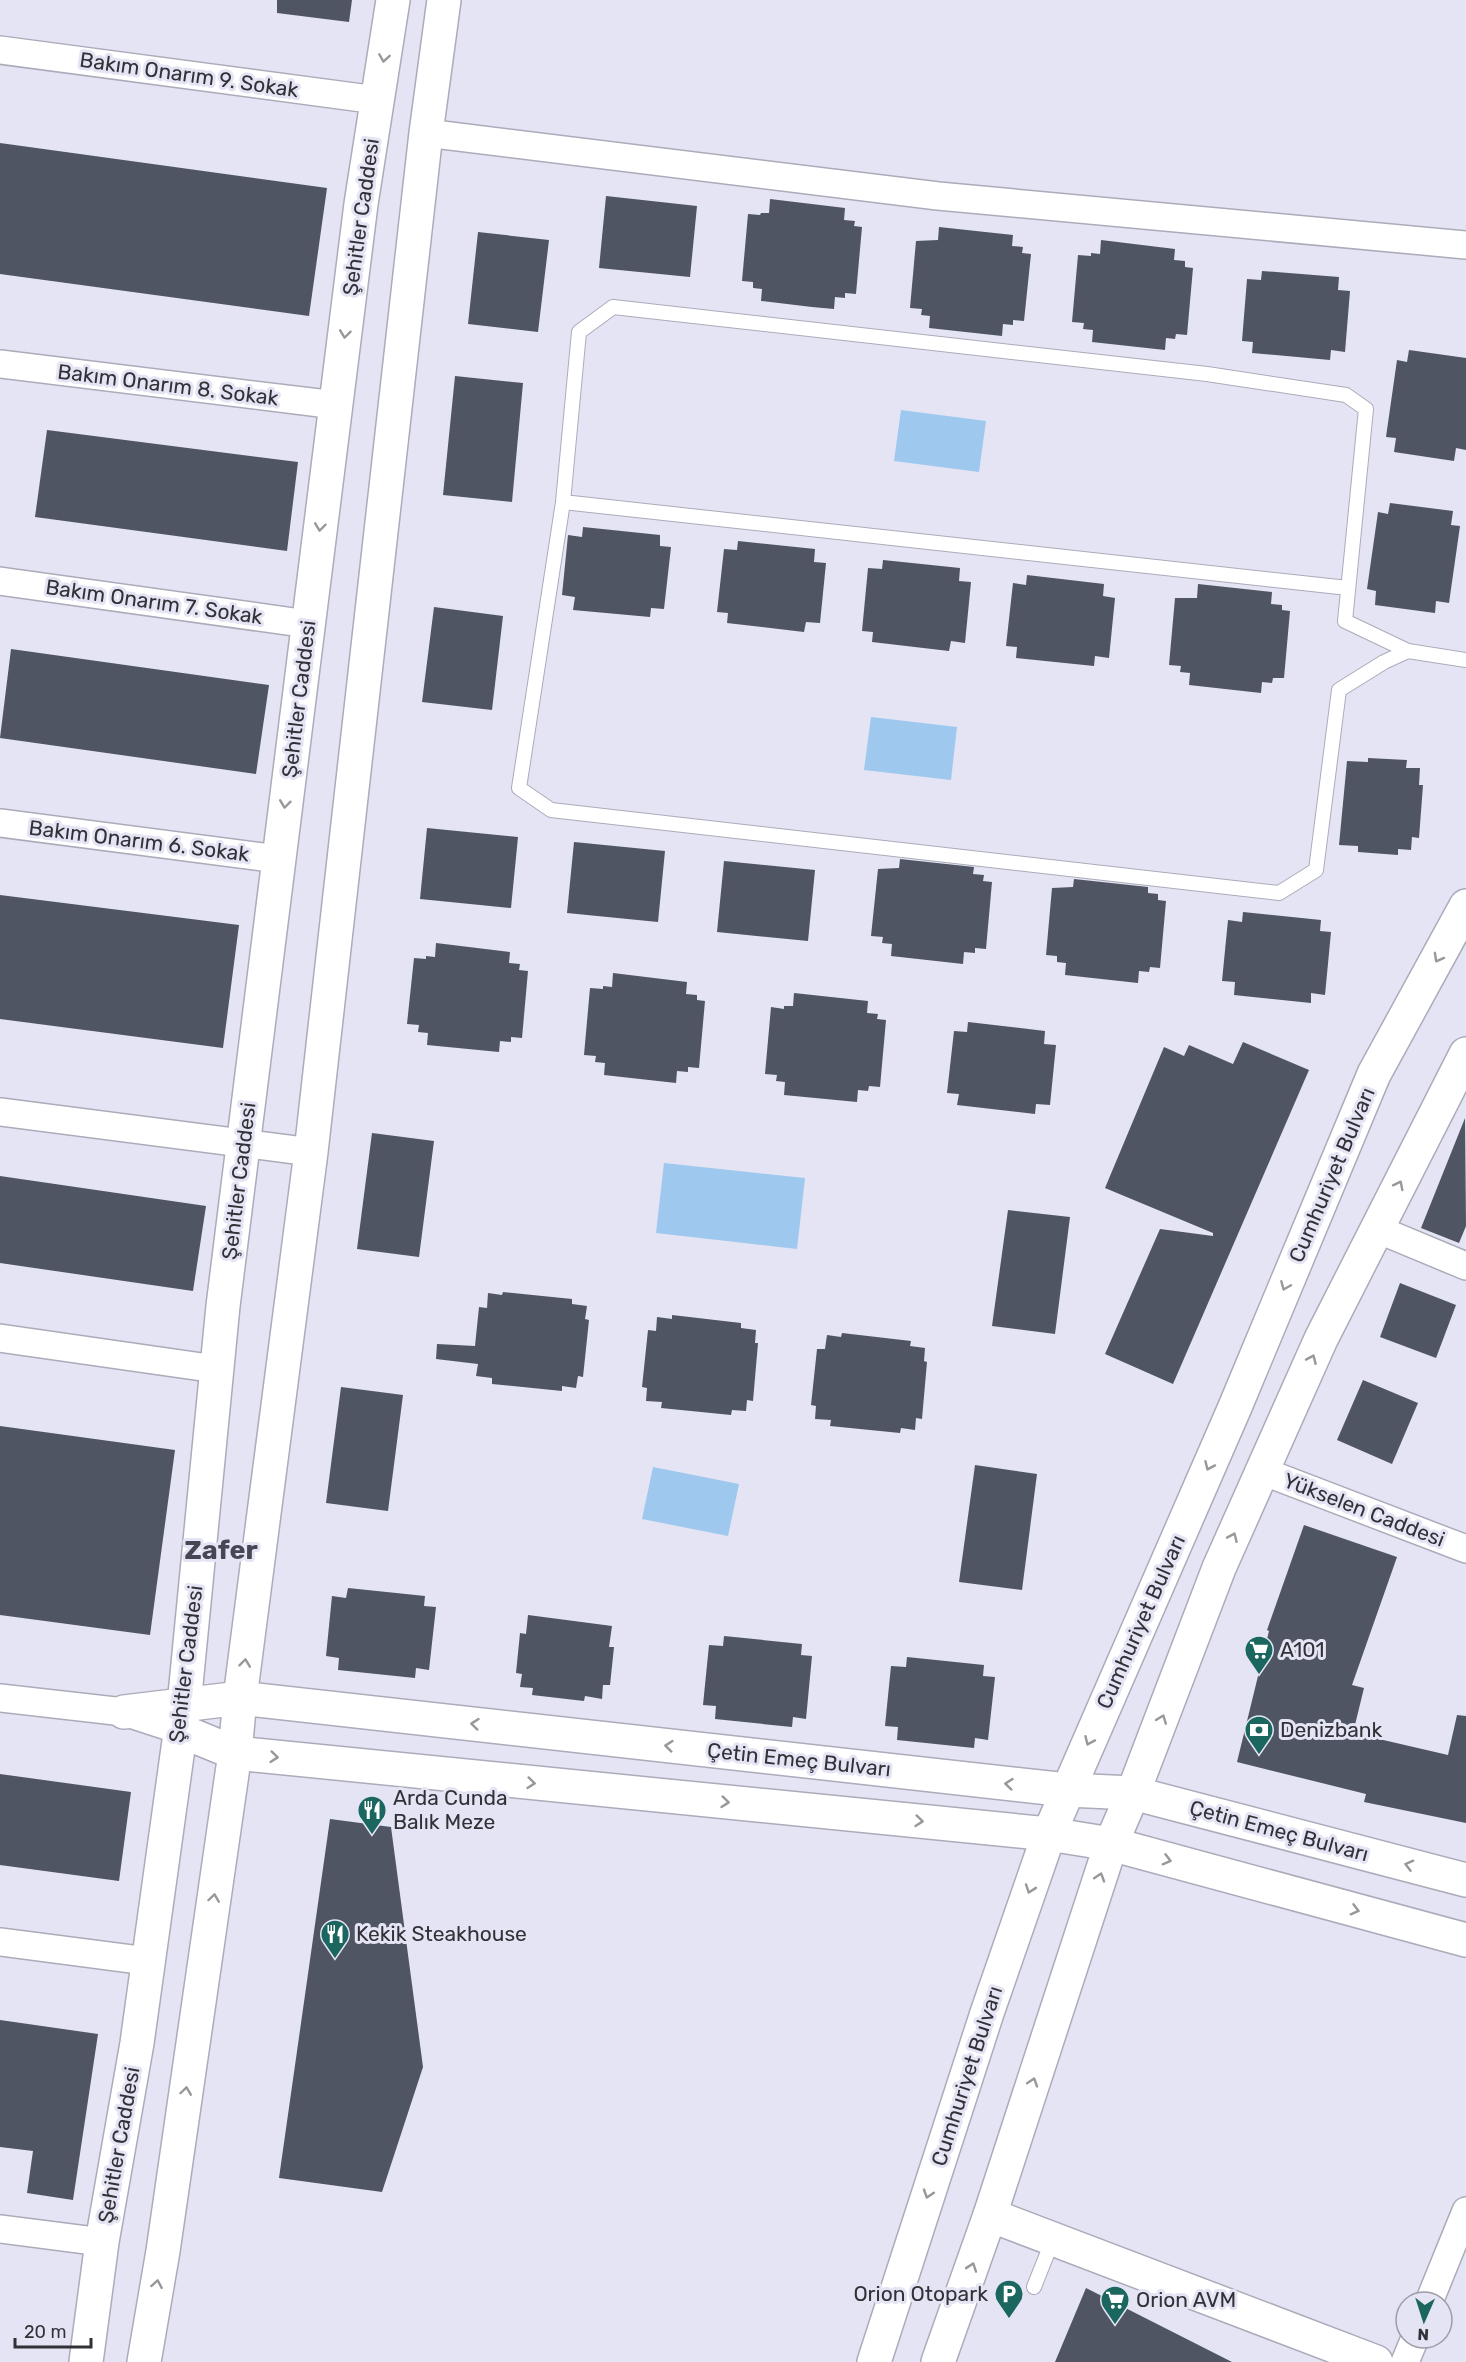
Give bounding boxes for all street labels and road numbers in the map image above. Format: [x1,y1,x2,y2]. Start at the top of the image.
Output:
street label: Bakım Onarım 9. Sokak [78,47,300,102]
street label: Şehitler Caddesi [337,137,384,297]
street label: Bakım Onarım 8. Sokak [56,359,280,410]
street label: Bakım Onarım 7. Sokak [44,574,264,629]
street label: Şehitler Caddesi [276,619,321,779]
street label: Bakım Onarım 6. Sokak [27,815,251,866]
street label: Cumhuriyet Bulvarı [1283,1084,1380,1266]
street label: Şehitler Caddesi [216,1101,261,1261]
street label: Yükselen Caddesi [1280,1467,1448,1552]
street label: Cumhuriyet Bulvarı [1091,1531,1190,1713]
street label: Şehitler Caddesi [163,1584,208,1744]
street label: Çetin Emeç Bulvarı [706,1737,892,1782]
street label: Çetin Emeç Bulvarı [1187,1795,1371,1866]
street label: Cumhuriyet Bulvarı [926,1983,1007,2169]
street label: Şehitler Caddesi [92,2065,145,2225]

